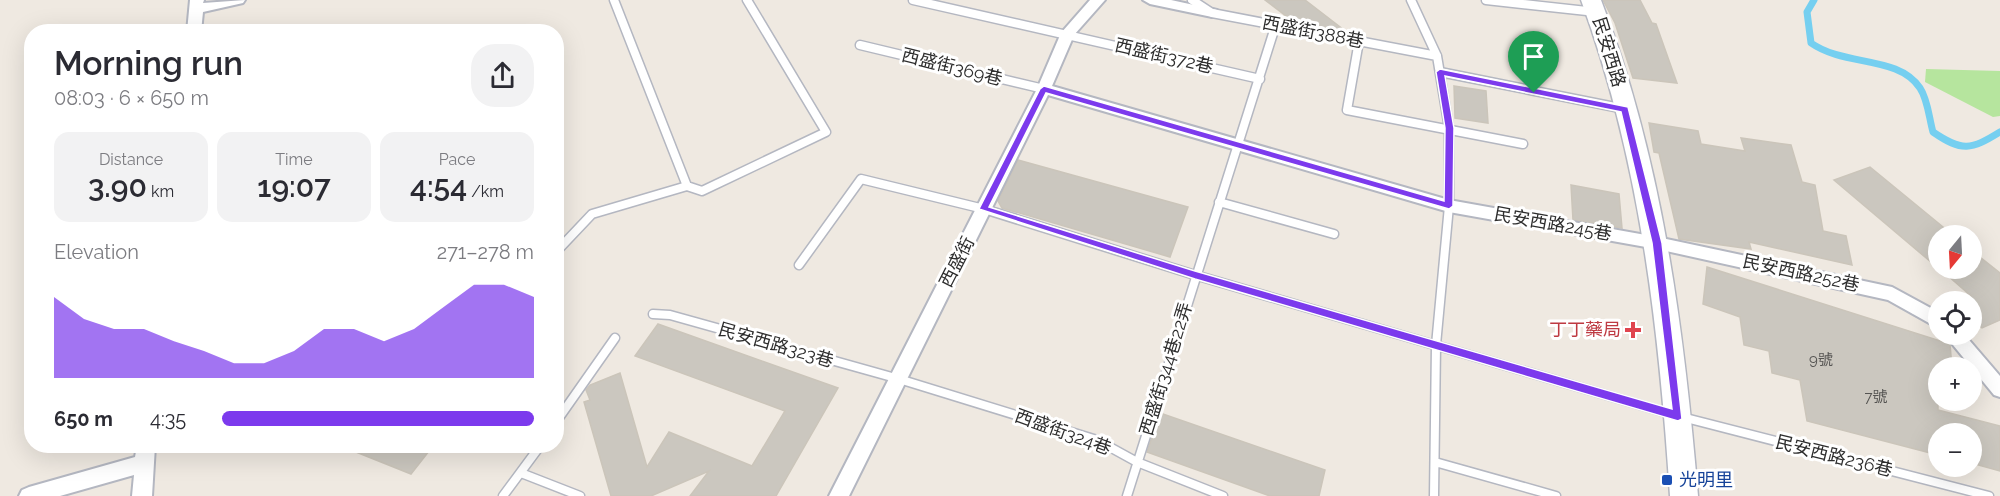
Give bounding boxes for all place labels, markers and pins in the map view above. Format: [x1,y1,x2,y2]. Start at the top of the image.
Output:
pin [1508,31,1559,93]
place label: 丁丁藥局 [1549,319,1621,340]
marker: 丁丁藥局 [1626,323,1640,337]
place label: 光明里 [1679,469,1733,490]
marker: 光明里 [1660,473,1674,487]

